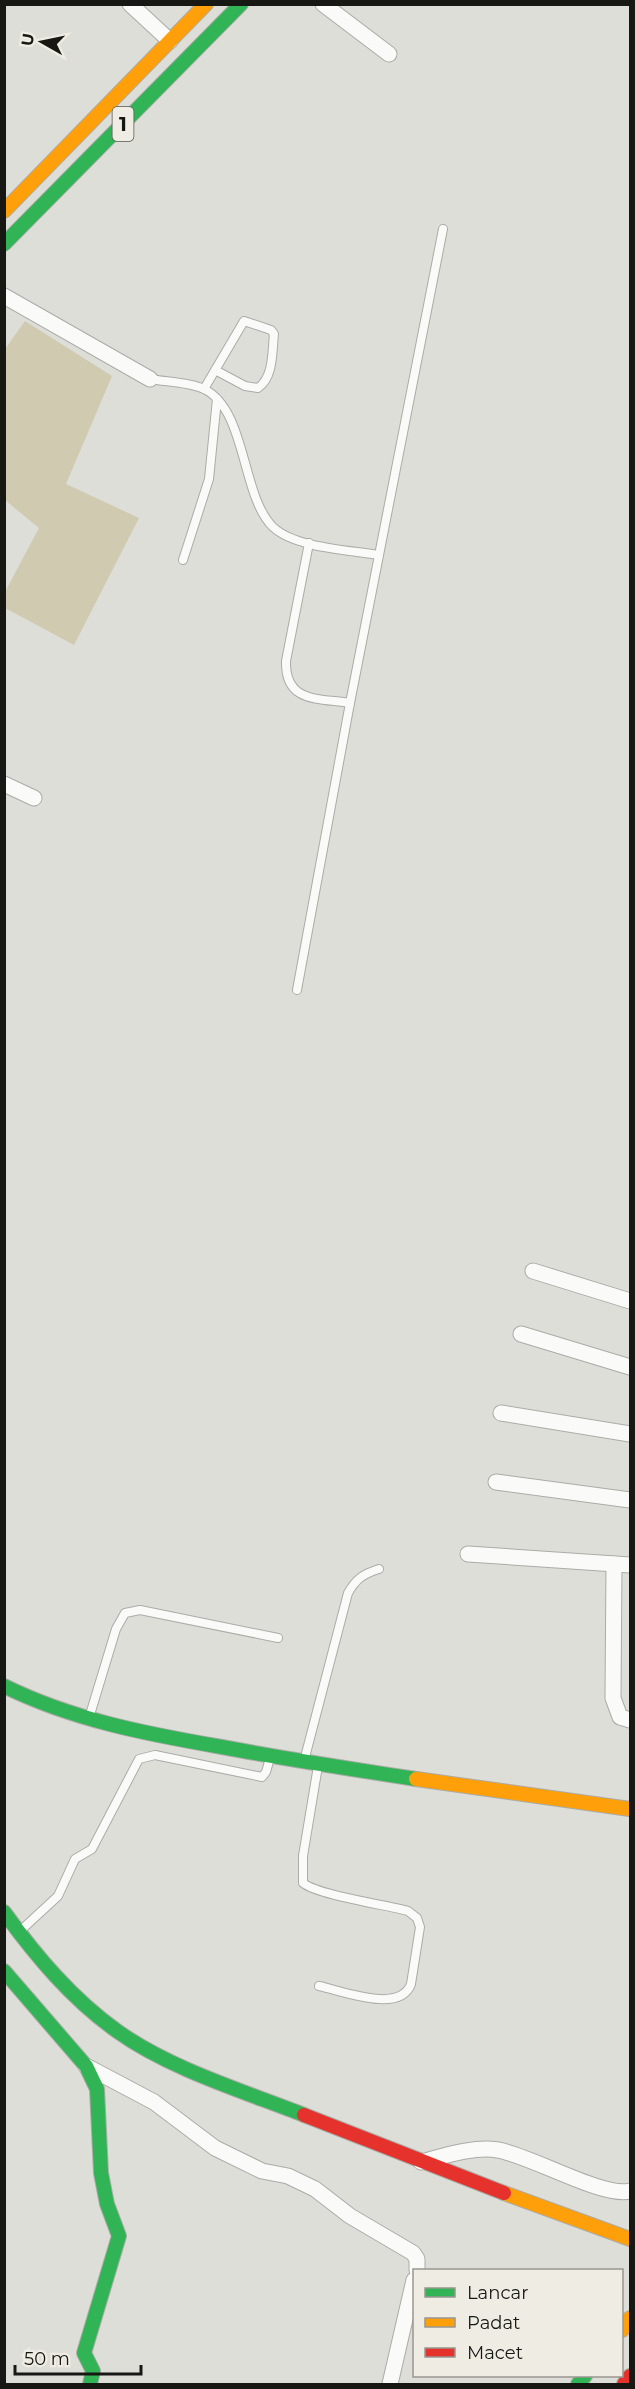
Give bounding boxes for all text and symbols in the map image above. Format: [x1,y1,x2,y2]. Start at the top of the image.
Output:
north arrow [12,12,72,72]
text: U [17,32,38,47]
road number: 1 [112,107,134,141]
legend [413,2269,623,2377]
text: Lancar [467,2282,528,2304]
text: Padat [467,2312,520,2334]
scale bar [15,2338,141,2376]
text: Macet [467,2342,523,2364]
text: 50 m [24,2348,70,2370]

